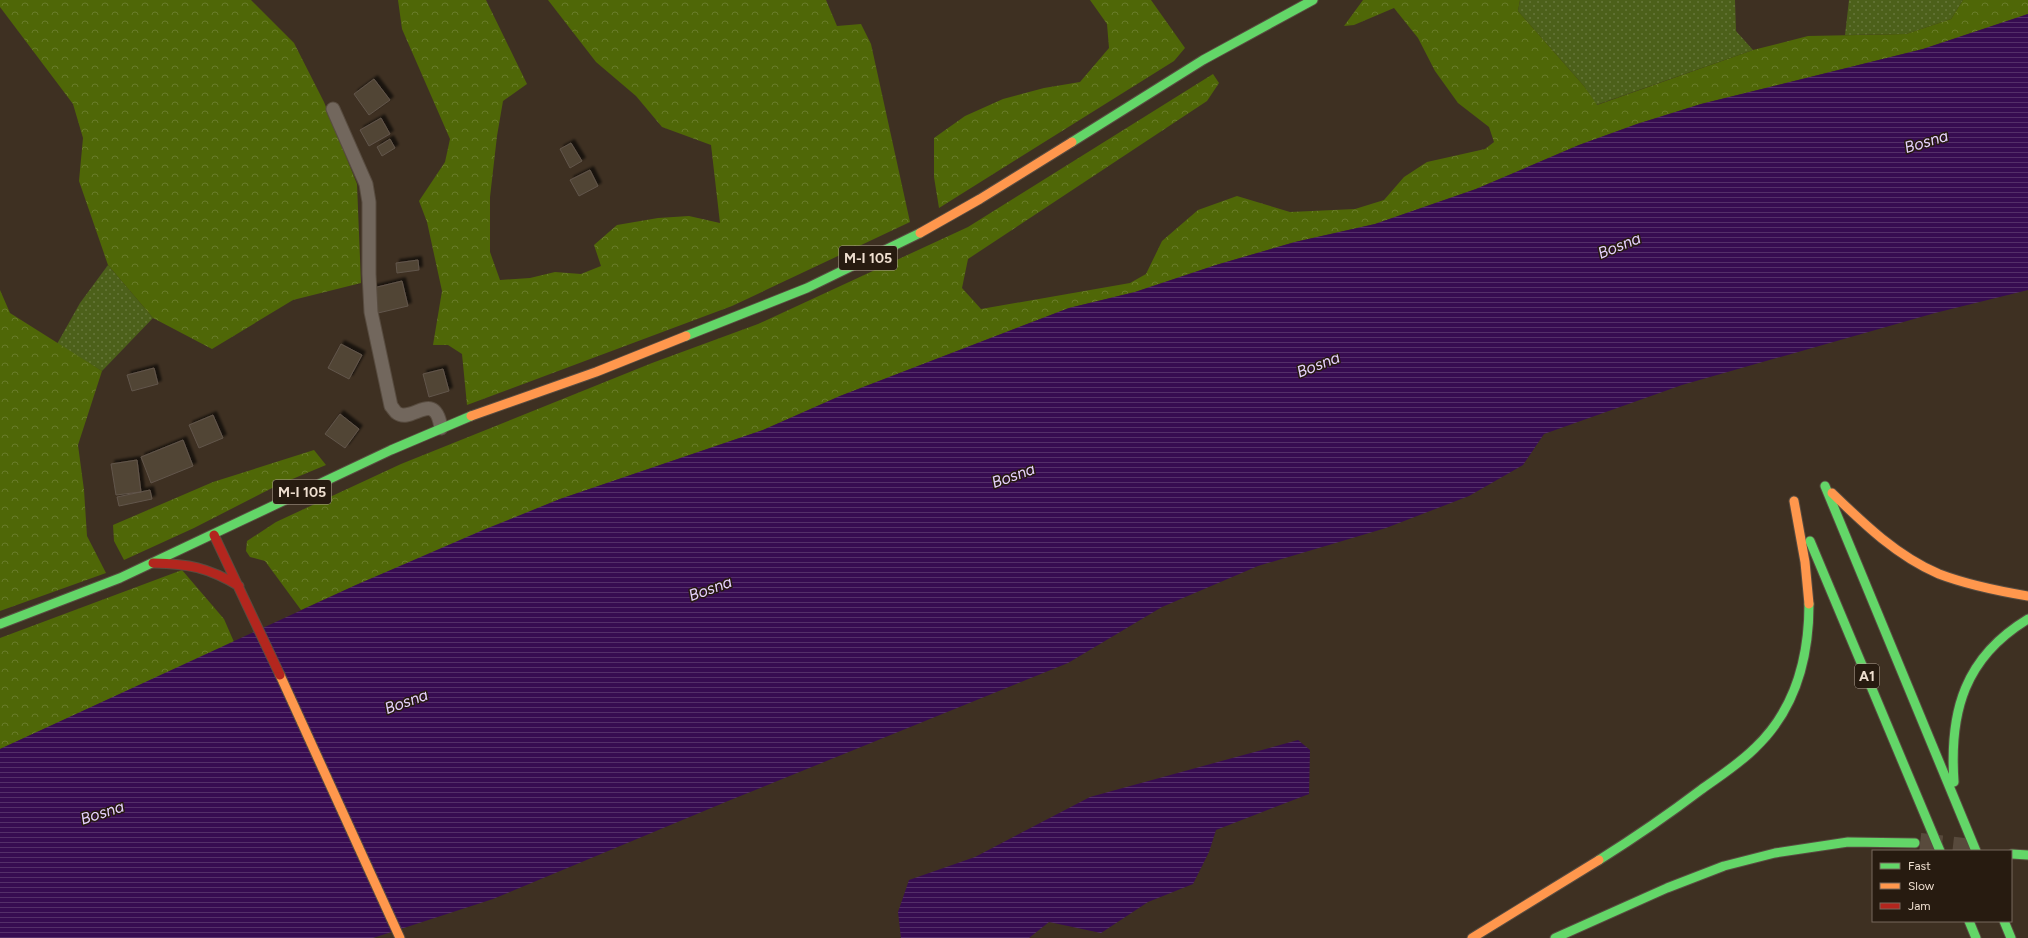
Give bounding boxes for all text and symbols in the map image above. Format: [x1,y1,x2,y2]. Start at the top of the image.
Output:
water label: Bosna [1902,126,1950,157]
water label: Bosna [1595,228,1644,263]
road number: M-I 105 [839,246,897,270]
water label: Bosna [1294,348,1343,381]
water label: Bosna [989,459,1038,492]
road number: M-I 105 [273,480,331,504]
water label: Bosna [686,572,735,605]
road number: A1 [1855,664,1879,688]
water label: Bosna [382,685,431,718]
water label: Bosna [78,796,126,828]
legend [1872,850,2012,922]
text: Fast [1908,859,1931,873]
text: Slow [1908,879,1935,893]
text: Jam [1908,899,1931,913]

